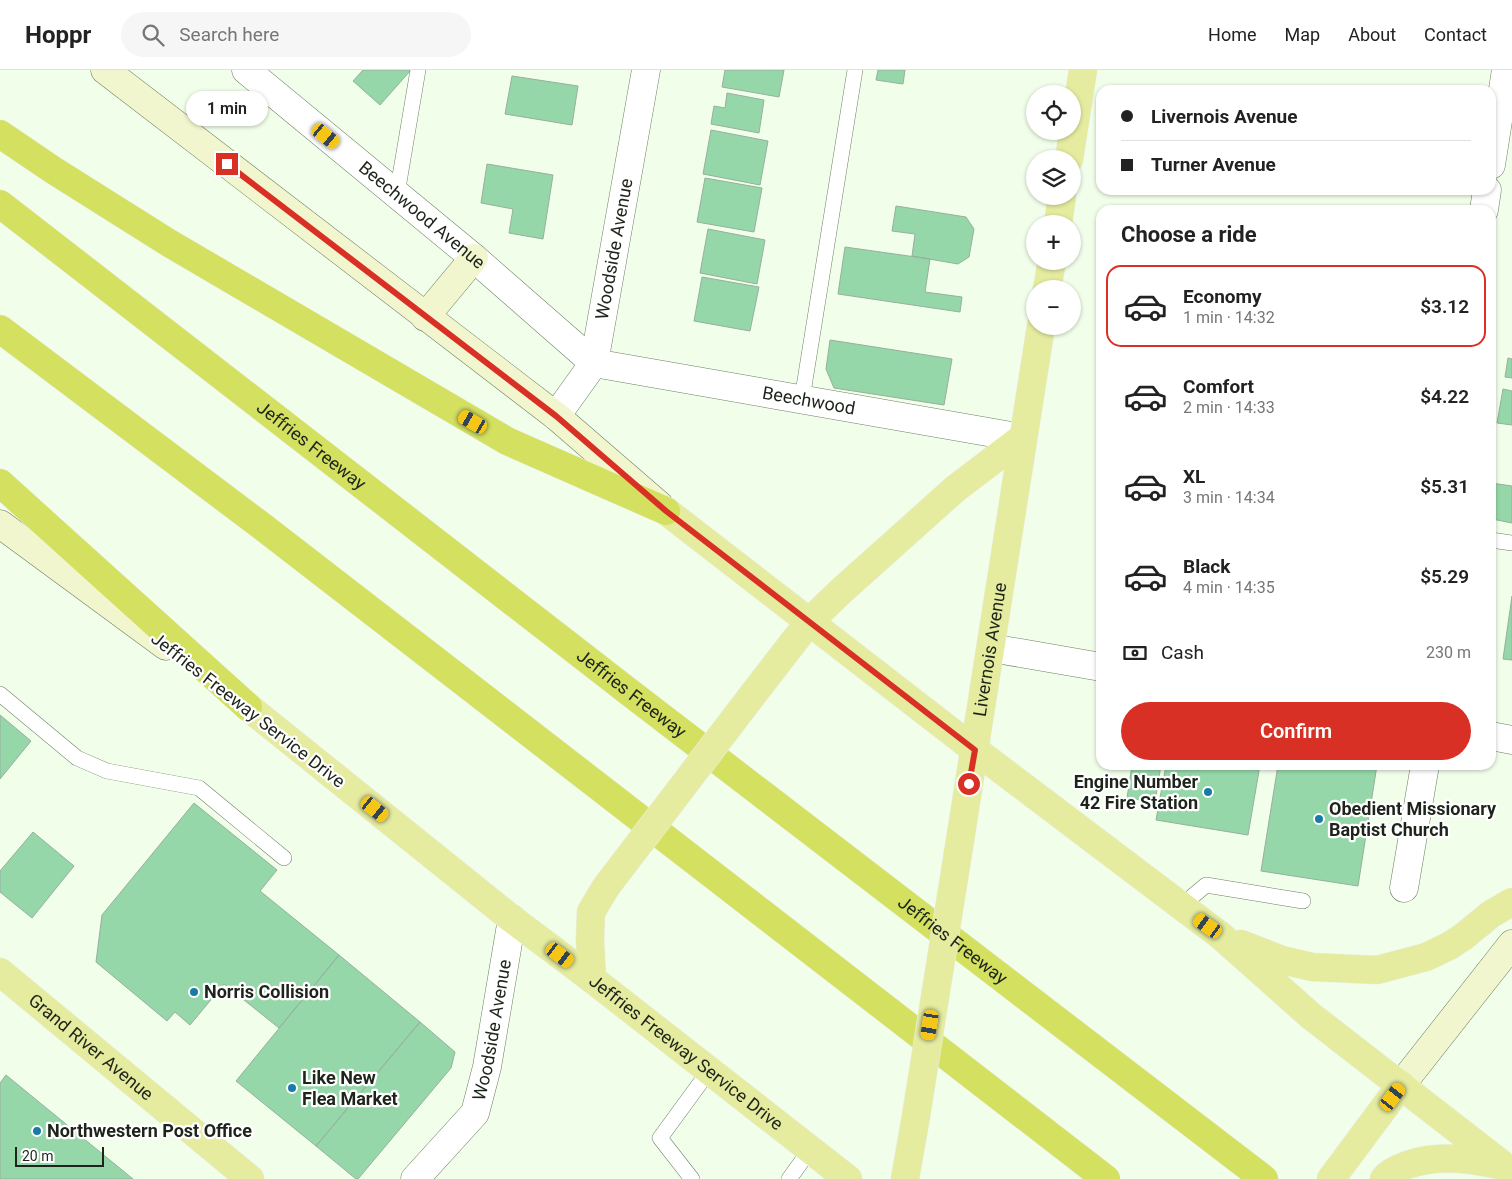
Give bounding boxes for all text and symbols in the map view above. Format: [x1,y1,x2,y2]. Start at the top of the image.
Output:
search box [121,12,471,57]
text: Hoppr [25,21,91,49]
icon: search [139,21,167,49]
text: Search here [179,23,279,46]
text: Home [1208,24,1257,45]
text: Map [1285,24,1320,45]
text: About [1348,24,1396,45]
text: Contact [1424,24,1487,45]
map controls [1026,85,1081,335]
button: locate [1026,85,1081,140]
callout: 1 min [186,92,268,126]
text: 1 min [207,99,247,118]
text: Livernois Avenue [1151,105,1298,128]
car [309,121,342,151]
button: layers [1026,150,1081,205]
route end [216,153,238,175]
text: Turner Avenue [1151,153,1276,176]
street label: Beechwood Avenue [355,157,490,273]
street label: Woodside Avenue [591,177,637,321]
button: + [1026,215,1081,270]
text: Choose a ride [1121,222,1257,247]
button: − [1026,280,1081,335]
icon: car [1123,284,1168,329]
text: Economy [1183,285,1262,308]
text: $3.12 [1420,295,1469,318]
text: 1 min · 14:32 [1183,308,1275,327]
icon: car [1123,374,1168,419]
text: Comfort [1183,375,1254,398]
street label: Beechwood [761,382,857,419]
text: $4.22 [1420,385,1469,408]
street label: Jeffries Freeway [253,396,371,494]
text: 2 min · 14:33 [1183,398,1275,417]
car [456,408,489,436]
icon: car [1123,464,1168,509]
text: XL [1183,465,1205,488]
text: $5.31 [1420,475,1469,498]
text: 3 min · 14:34 [1183,488,1275,507]
icon: car [1123,554,1168,599]
text: Black [1183,555,1230,578]
text: $5.29 [1420,565,1469,588]
text: 4 min · 14:35 [1183,578,1275,597]
street label: Livernois Avenue [969,581,1010,718]
street label: Jeffries Freeway Service Drive [147,627,349,792]
icon: cash [1121,639,1149,667]
text: Cash [1161,641,1204,664]
text: 230 m [1426,643,1471,662]
street label: Jeffries Freeway [573,645,691,742]
button: Confirm [1121,702,1471,760]
place label: Engine Number 42 Fire Station [1074,771,1198,813]
route start [958,773,980,795]
marker: Engine Number 42 Fire Station [1202,786,1214,798]
car [358,794,391,824]
place label: Obedient Missionary Baptist Church [1329,798,1497,840]
marker: Obedient Missionary Baptist Church [1313,813,1325,825]
street label: Jeffries Freeway [894,891,1012,989]
car [1191,911,1224,941]
car [543,940,576,970]
street label: Woodside Avenue [468,958,515,1103]
street label: Jeffries Freeway Service Drive [585,970,788,1134]
place label: Norris Collision [204,981,329,1002]
marker: Norris Collision [188,986,200,998]
street label: Grand River Avenue [25,989,158,1105]
car [920,1009,939,1041]
place label: Like New Flea Market [302,1067,398,1109]
car [1377,1081,1408,1113]
marker: Like New Flea Market [286,1082,298,1094]
place label: Northwestern Post Office [47,1120,252,1141]
marker: Northwestern Post Office [31,1125,43,1137]
scale bar [15,1144,104,1167]
text: 20 m [22,1148,54,1164]

